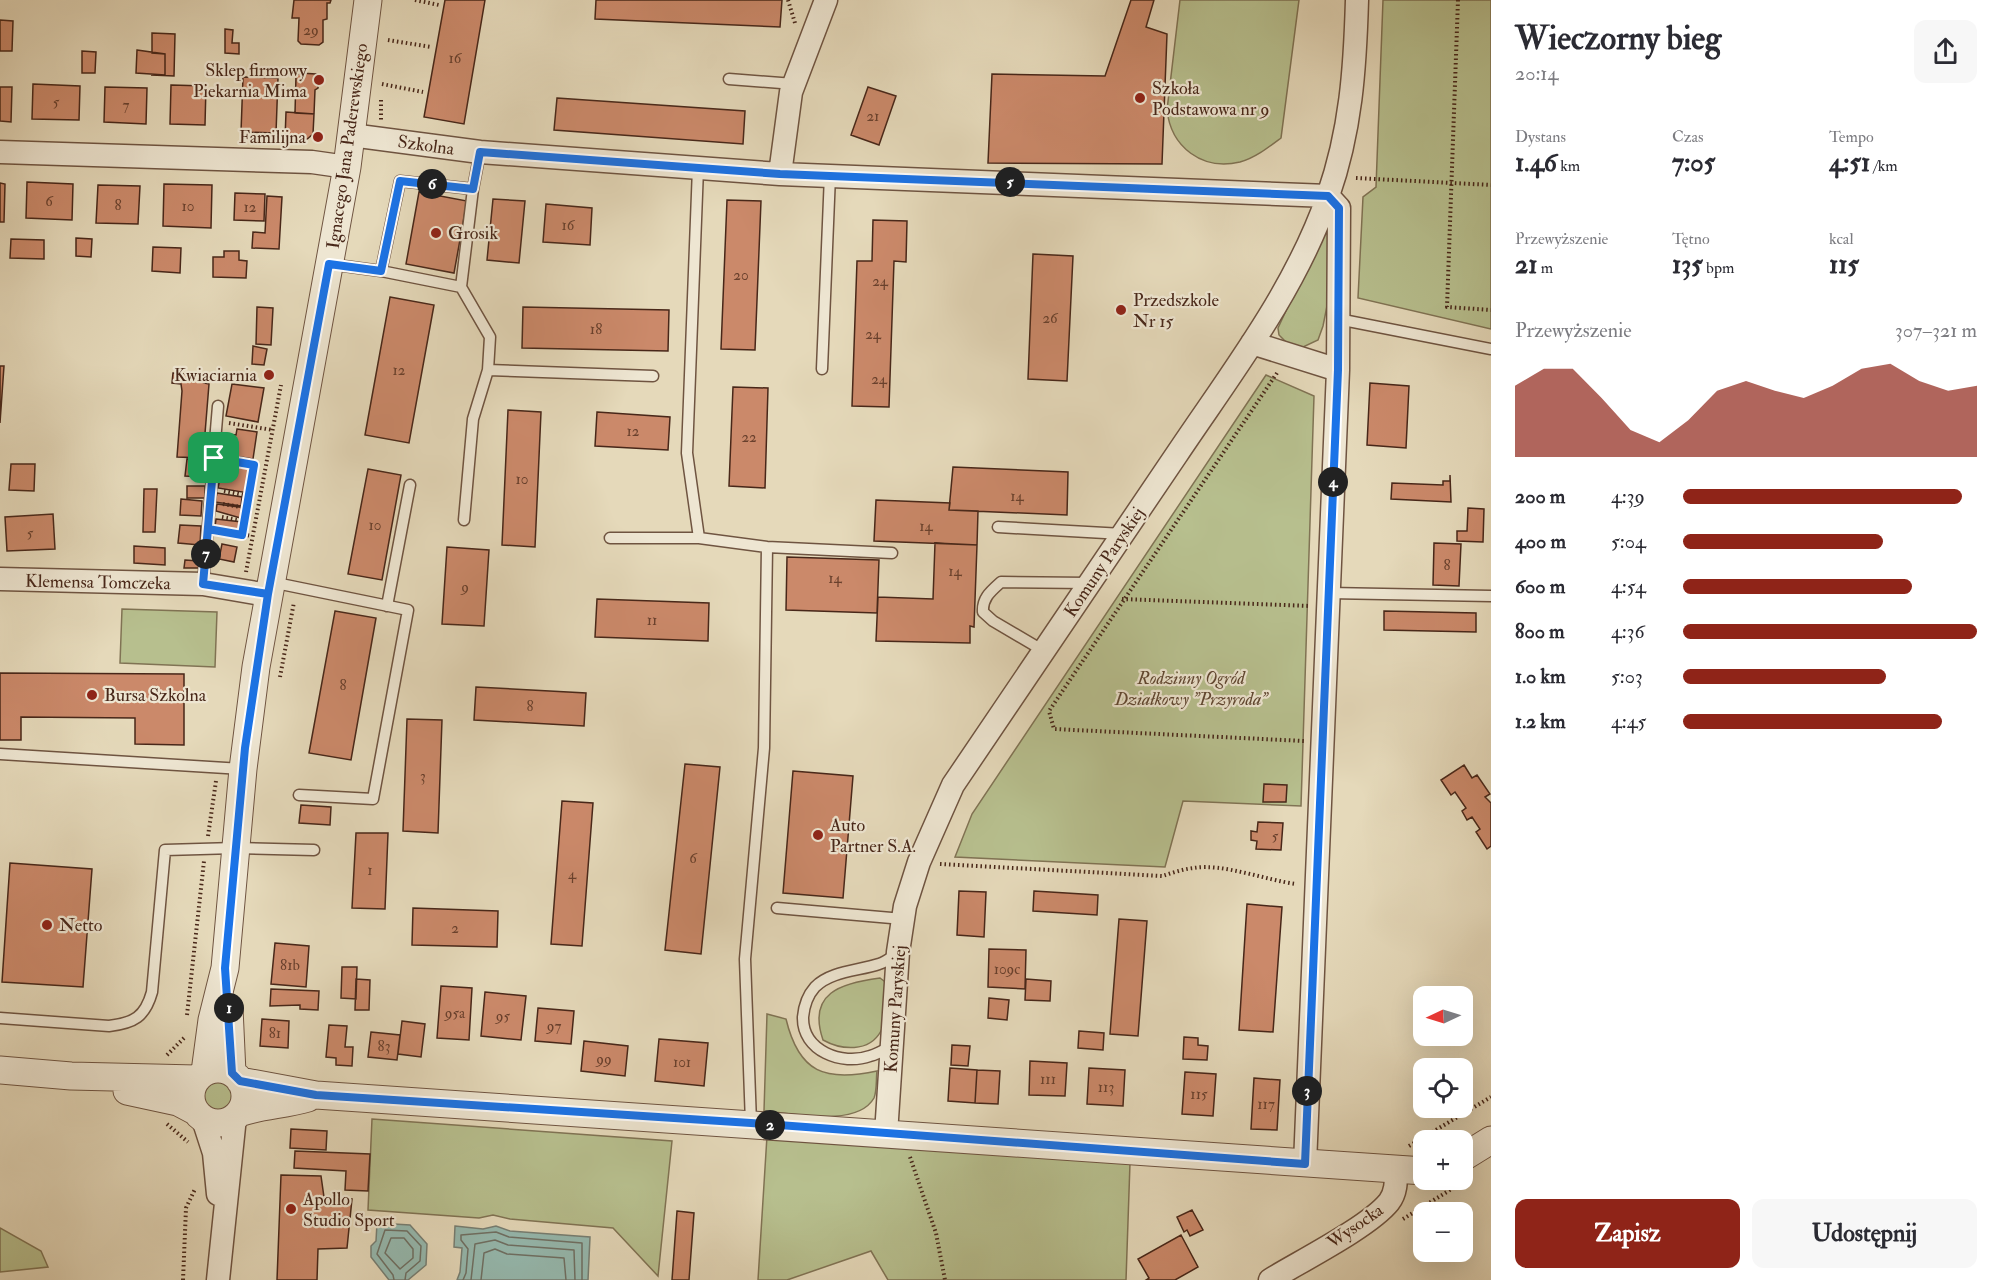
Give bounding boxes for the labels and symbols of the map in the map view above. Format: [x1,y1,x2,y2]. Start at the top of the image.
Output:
house number: 29 [303,21,319,40]
street label: Ignacego Jana Paderewskiego [322,41,373,250]
house number: 16 [449,49,463,68]
place label: Sklep firmowy Piekarnia Mima [193,59,308,103]
marker: Sklep firmowy Piekarnia Mima [312,73,326,87]
place label: Szkoła Podstawowa nr 9 [1152,77,1270,121]
marker: Szkoła Podstawowa nr 9 [1133,91,1147,105]
house number: 5 [53,93,60,112]
house number: 7 [123,96,130,115]
house number: 21 [867,107,879,126]
place label: Familijna [239,126,307,149]
marker: Familijna [311,130,325,144]
street label: Szkolna [396,130,456,161]
pin: 5 [995,167,1025,197]
pin: 6 [417,169,447,199]
house number: 6 [45,192,54,211]
house number: 8 [114,196,122,215]
house number: 10 [182,197,194,216]
house number: 12 [244,198,257,217]
house number: 16 [562,216,576,235]
place label: Grosik [448,222,498,245]
marker: Grosik [429,226,443,240]
house number: 20 [733,266,749,285]
house number: 24 [872,272,889,291]
place label: Przedszkole Nr 15 [1133,289,1219,333]
marker: Przedszkole Nr 15 [1114,303,1128,317]
house number: 26 [1042,309,1059,328]
house number: 18 [590,320,602,339]
house number: 24 [865,325,882,344]
house number: 12 [393,361,406,380]
place label: Kwiaciarnia [174,364,258,387]
marker: Kwiaciarnia [262,368,276,382]
house number: 24 [871,370,888,389]
house number: 12 [627,422,640,441]
house number: 22 [741,428,757,447]
pin [188,432,239,483]
pin: 4 [1318,467,1348,497]
house number: 10 [516,470,528,489]
house number: 14 [1010,487,1025,506]
street label: Komuny Paryskiej [1059,503,1150,622]
house number: 10 [369,516,381,535]
house number: 14 [919,517,934,536]
house number: 5 [27,524,34,543]
pin: 7 [191,539,221,569]
house number: 8 [1443,556,1451,575]
house number: 14 [948,562,963,581]
house number: 14 [828,569,843,588]
street label: Klemensa Tomczeka [25,570,172,595]
house number: 9 [460,578,469,597]
house number: 11 [647,611,657,630]
park label: Rodzinny Ogród Działkowy "Przyroda" [1114,667,1269,711]
house number: 8 [339,676,347,695]
place label: Bursa Szkolna [104,684,207,707]
marker: Bursa Szkolna [85,688,99,702]
house number: 8 [526,697,534,716]
house number: 3 [420,767,426,786]
place label: Auto Partner S.A. [829,814,916,858]
house number: 5 [1272,827,1279,846]
marker: Auto Partner S.A. [811,828,825,842]
house number: 6 [689,849,698,868]
house number: 1 [367,861,373,880]
house number: 4 [568,865,577,884]
place label: Netto [59,914,103,937]
marker: Netto [40,918,54,932]
house number: 2 [451,919,459,938]
street label: Komuny Paryskiej [880,944,911,1074]
house number: 81b [280,956,300,975]
house number: 109c [994,960,1020,979]
north arrow [1413,986,1473,1046]
pin: 1 [214,993,244,1023]
house number: 95a [444,1004,466,1023]
house number: 95 [495,1007,511,1026]
house number: 97 [546,1017,561,1036]
house number: 81 [269,1024,281,1043]
house number: 83 [378,1037,390,1056]
house number: 99 [595,1050,612,1069]
house number: 101 [673,1053,691,1072]
house number: 111 [1040,1070,1056,1089]
pin: 3 [1292,1076,1322,1106]
house number: 113 [1098,1078,1114,1097]
house number: 115 [1190,1085,1208,1104]
house number: 117 [1257,1095,1275,1114]
pin: 2 [755,1110,785,1140]
place label: Apollo Studio Sport [302,1188,395,1232]
street label: Wysocka [1322,1198,1388,1255]
marker: Apollo Studio Sport [284,1202,298,1216]

